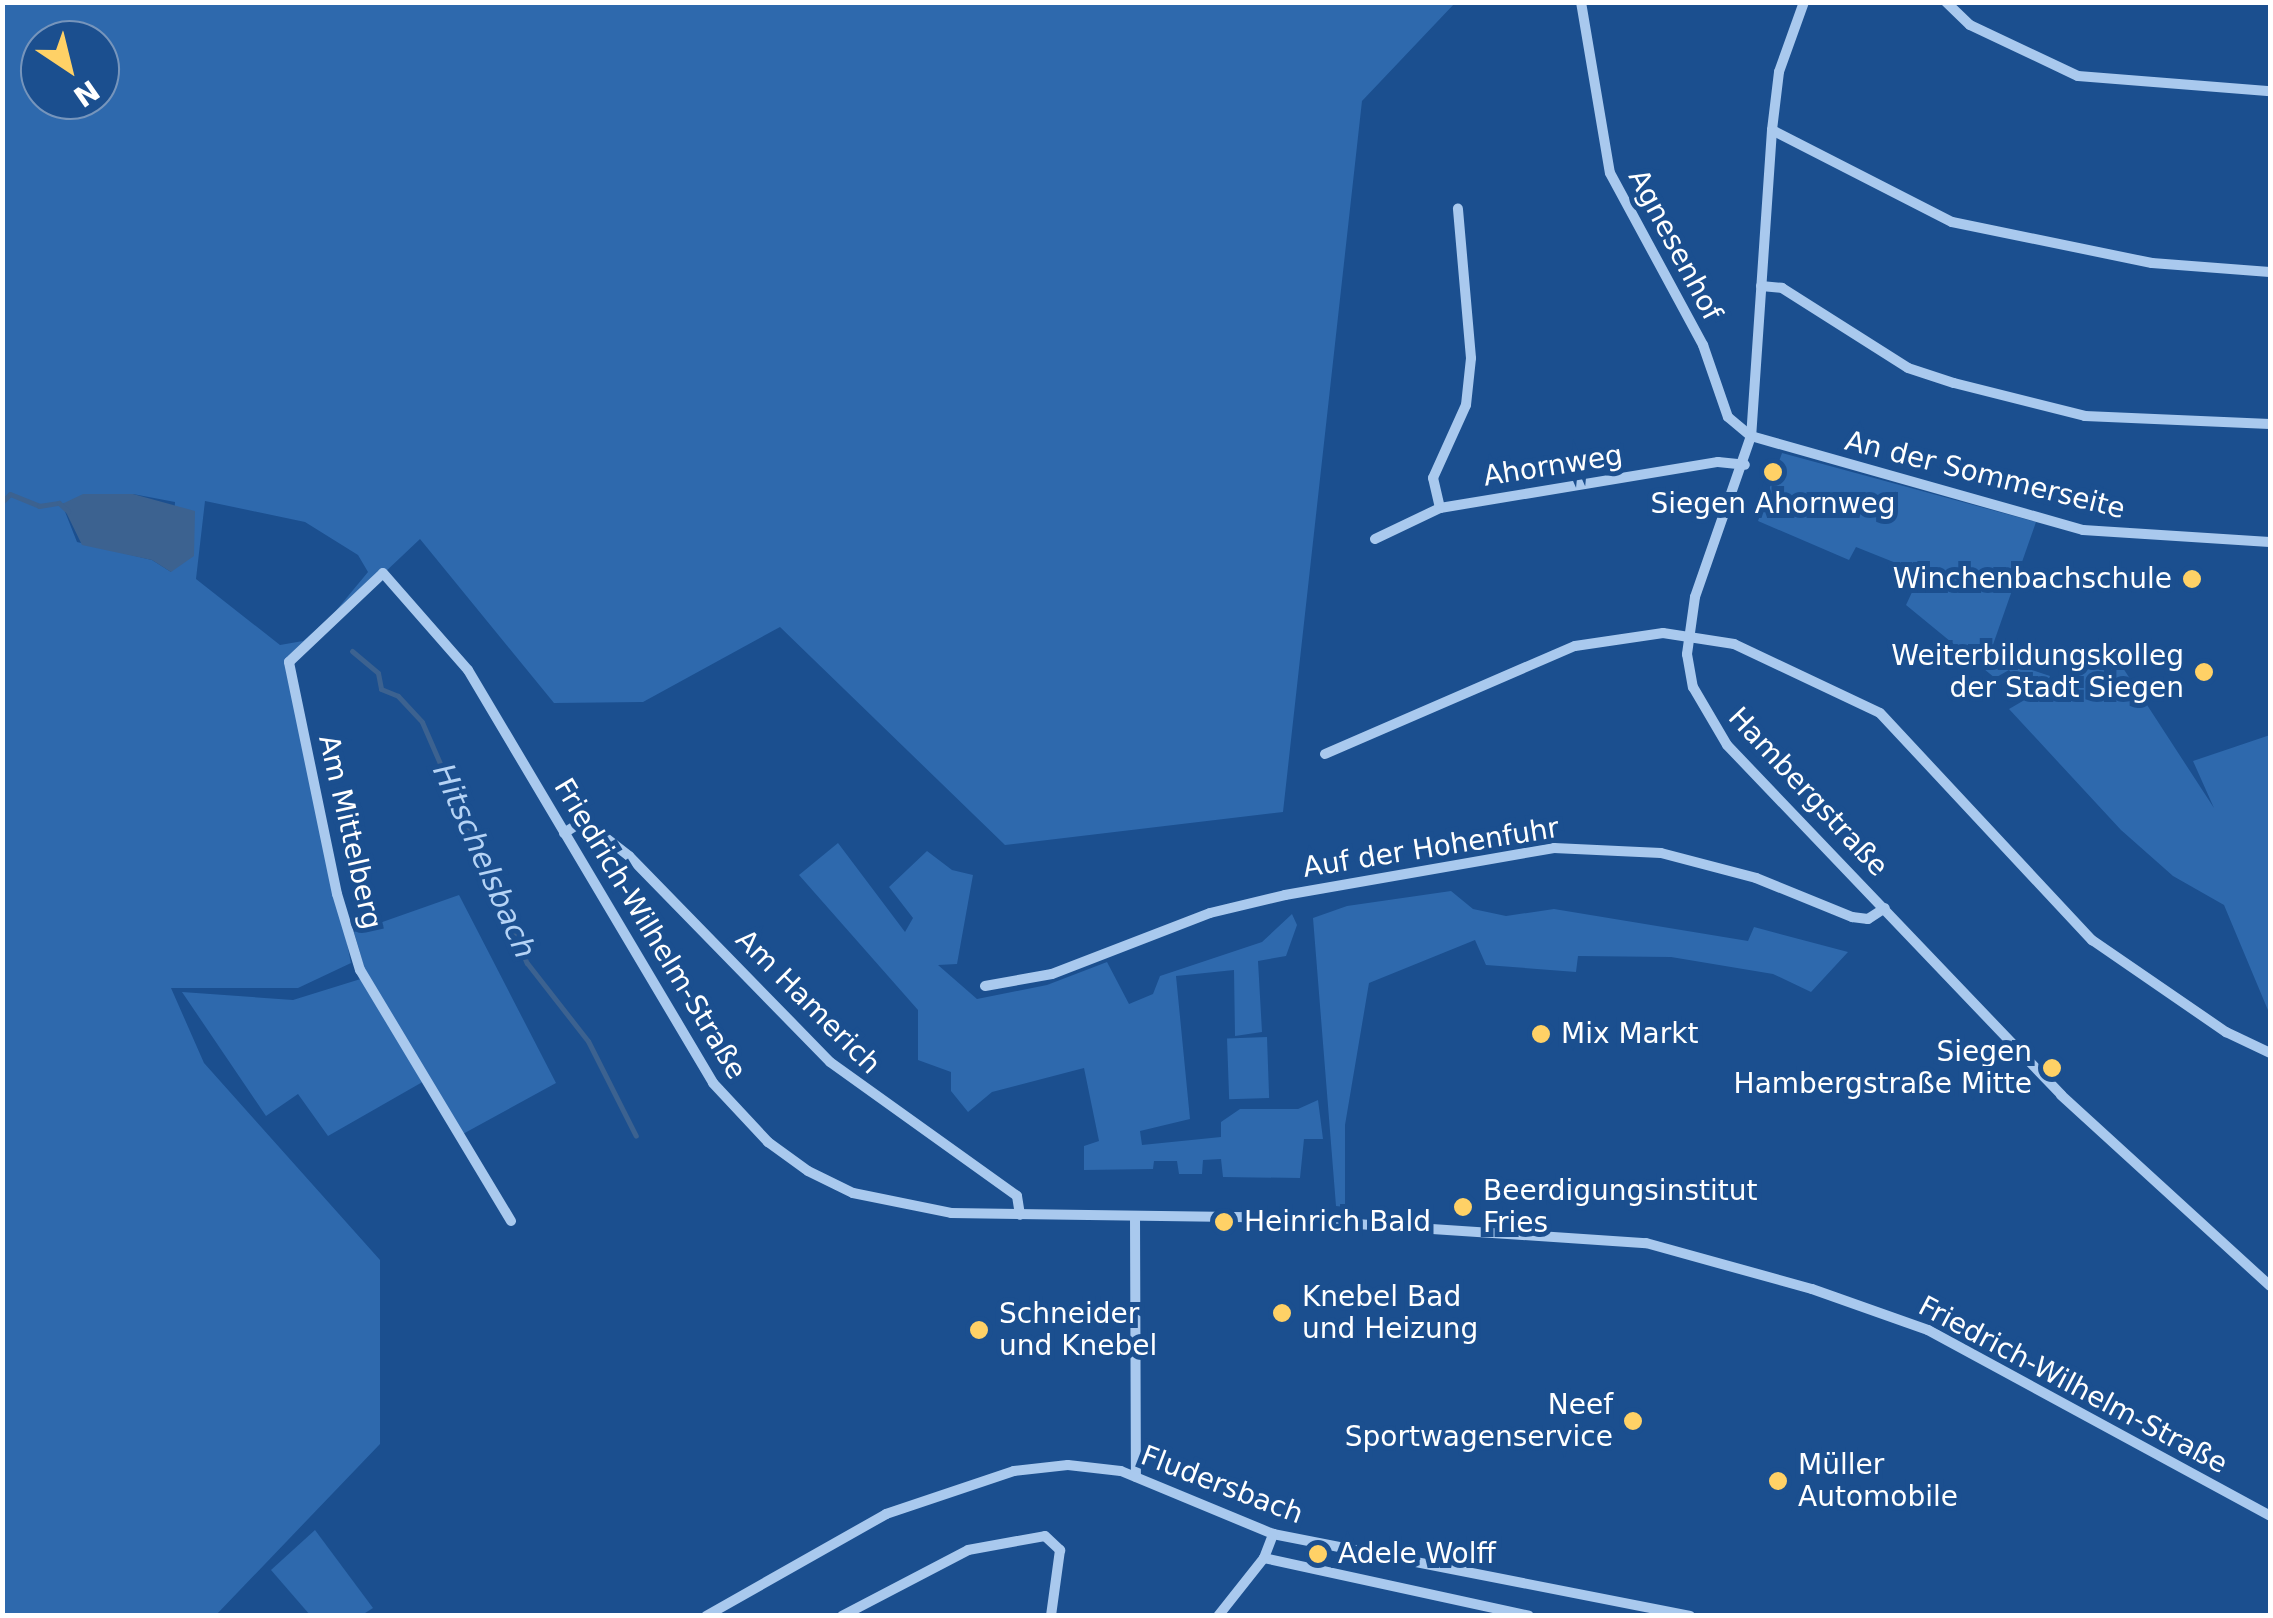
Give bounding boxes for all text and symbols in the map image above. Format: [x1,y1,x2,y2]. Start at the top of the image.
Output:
north arrow [20,20,120,120]
text: N [67,73,105,114]
street label: Agnesenhof [1621,164,1729,326]
street label: An der Sommerseite [1842,424,2128,526]
street label: Ahornweg [1481,438,1625,494]
marker: Siegen Ahornweg [1762,461,1784,483]
place label: Siegen Ahornweg [1650,487,1896,521]
place label: Winchenbachschule [1893,562,2172,596]
marker: Winchenbachschule [2181,568,2203,590]
place label: Weiterbildungskolleg der Stadt Siegen [1891,639,2184,705]
marker: Weiterbildungskolleg der Stadt Siegen [2193,661,2215,683]
street label: Hambergstraße [1721,701,1895,883]
street label: Am Mittelberg [311,732,389,932]
water label: Hitschelsbach [425,758,543,964]
street label: Friedrich-Wilhelm-Straße [547,773,753,1085]
street label: Auf der Hohenfuhr [1301,811,1561,885]
street label: Am Hamerich [729,923,887,1081]
place label: Mix Markt [1561,1017,1698,1051]
marker: Mix Markt [1530,1023,1552,1045]
place label: Siegen Hambergstraße Mitte [1734,1035,2032,1101]
marker: Siegen Hambergstraße Mitte [2041,1057,2063,1079]
place label: Beerdigungsinstitut Fries [1483,1174,1757,1240]
marker: Beerdigungsinstitut Fries [1452,1196,1474,1218]
place label: Heinrich Bald [1244,1205,1431,1239]
marker: Heinrich Bald [1213,1211,1235,1233]
place label: Knebel Bad und Heizung [1302,1280,1478,1346]
street label: Friedrich-Wilhelm-Straße [1913,1289,2233,1481]
place label: Schneider und Knebel [999,1297,1157,1363]
marker: Knebel Bad und Heizung [1271,1302,1293,1324]
marker: Schneider und Knebel [968,1319,990,1341]
place label: Neef Sportwagenservice [1345,1388,1613,1454]
marker: Neef Sportwagenservice [1622,1410,1644,1432]
street label: Fludersbach [1136,1439,1308,1531]
place label: Müller Automobile [1798,1448,1958,1514]
marker: Müller Automobile [1767,1470,1789,1492]
place label: Adele Wolff [1338,1537,1496,1571]
marker: Adele Wolff [1307,1543,1329,1565]

